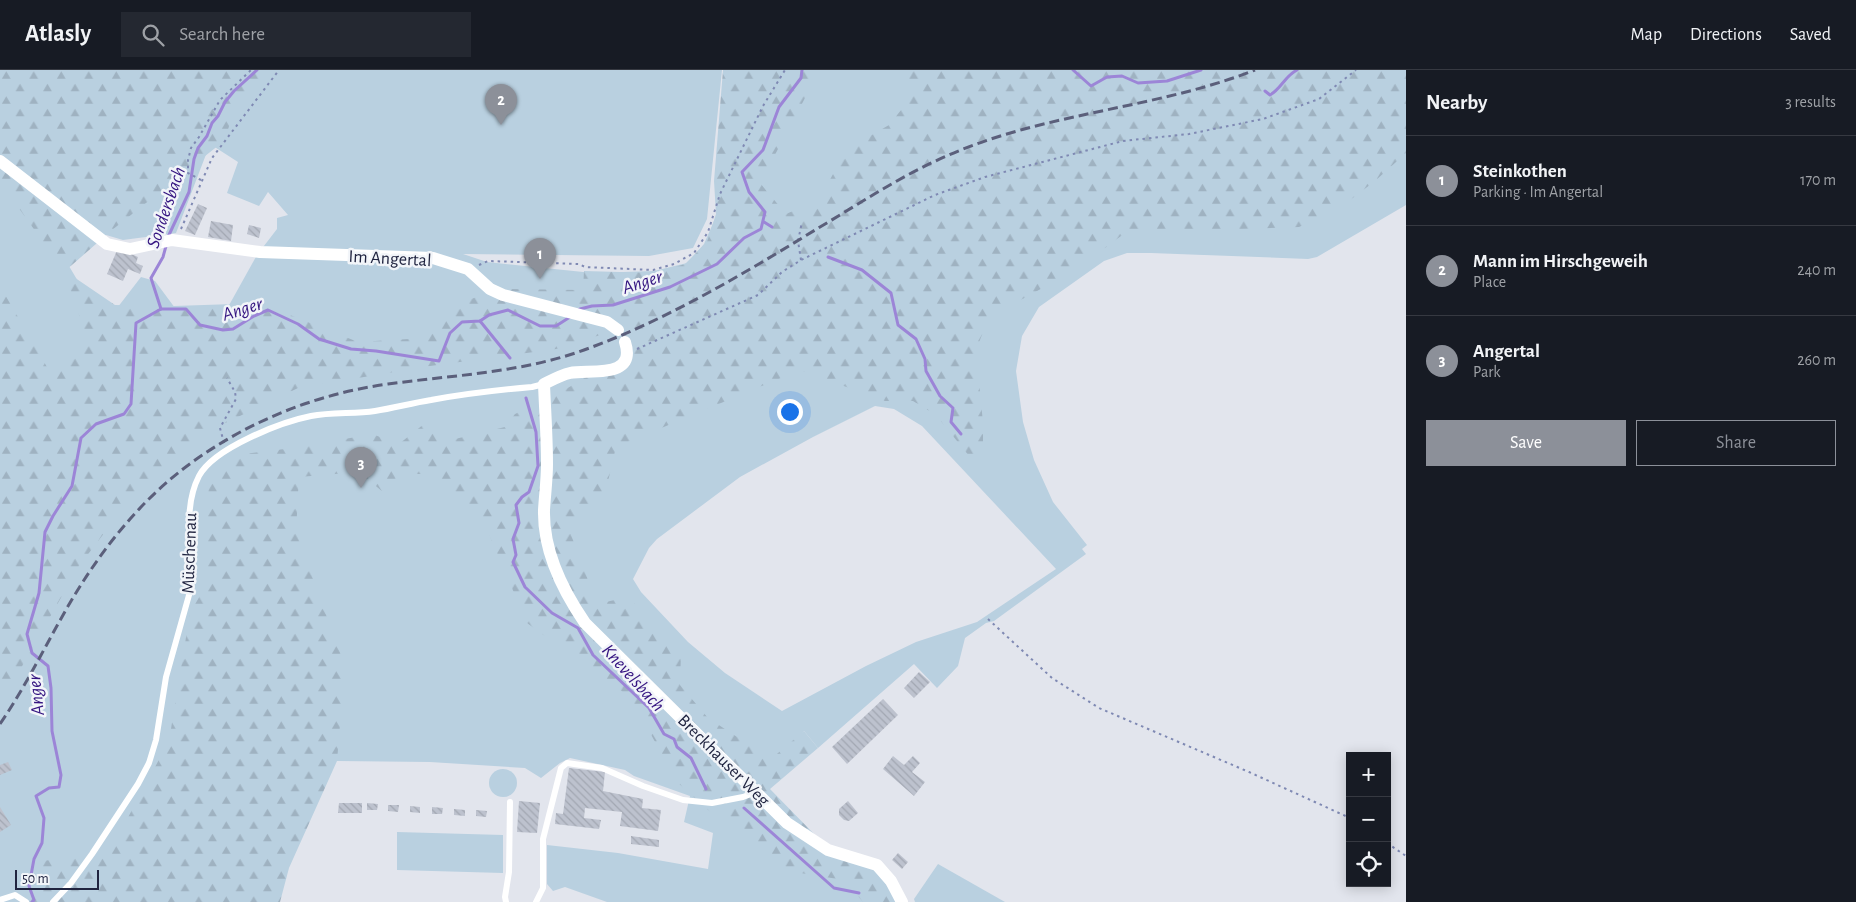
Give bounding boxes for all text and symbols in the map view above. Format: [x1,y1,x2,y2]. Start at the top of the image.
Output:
search box [121,12,471,57]
icon: search [139,21,167,49]
text: Atlasly [25,22,91,46]
text: Search here [179,25,265,44]
text: Map [1631,26,1662,44]
text: Directions [1690,26,1762,44]
text: Saved [1790,26,1831,44]
pin: 2 [485,84,517,125]
text: Nearby [1426,92,1487,113]
text: 3 results [1785,94,1836,110]
text: Steinkothen [1473,162,1567,181]
water label: Sondersbach [144,164,189,251]
text: 1 [1439,172,1445,188]
text: 170 m [1800,172,1836,188]
text: Parking · Im Angertal [1473,184,1603,200]
pin: 1 [524,238,556,279]
street label: Im Angertal [348,248,432,270]
text: Mann im Hirschgeweih [1473,252,1648,271]
text: 2 [1438,262,1446,278]
text: 240 m [1797,262,1836,278]
water label: Anger [619,267,666,298]
text: Place [1473,274,1506,290]
water label: Anger [219,294,266,325]
text: Angertal [1473,342,1540,361]
text: 3 [1439,352,1445,368]
text: 260 m [1797,352,1836,368]
text: Park [1473,364,1501,380]
your location [777,399,803,425]
button: Save [1426,420,1626,466]
button: Share [1636,420,1836,466]
pin: 3 [345,447,377,488]
street label: Müschenau [180,512,200,594]
water label: Knevelsbach [598,641,668,715]
water label: Anger [25,673,48,717]
street label: Breckhauser Weg [674,711,773,810]
map controls [1346,752,1391,887]
button: + [1346,752,1391,797]
button: − [1346,797,1391,842]
button: locate [1346,842,1391,887]
scale bar [15,867,99,890]
text: 50 m [22,872,49,886]

